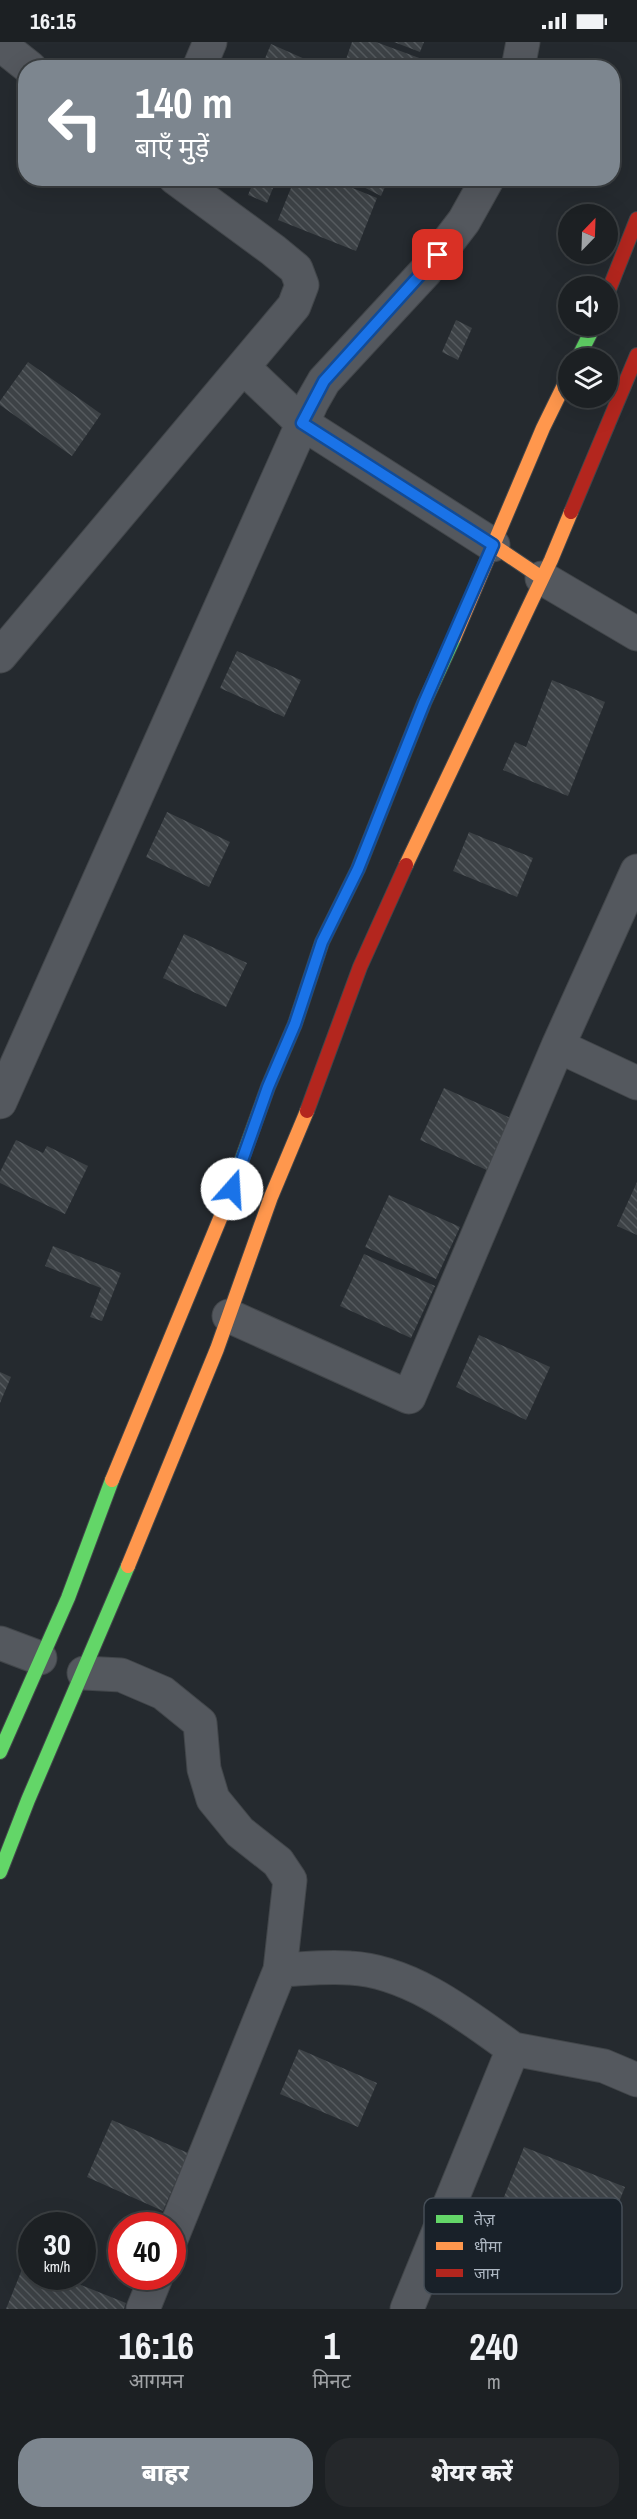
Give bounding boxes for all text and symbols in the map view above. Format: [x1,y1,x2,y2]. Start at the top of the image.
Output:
text: 16:15 [30,6,76,36]
text: 140 m [135,75,233,131]
icon: left [36,84,114,162]
text: बाएँ मुड़ें [135,129,209,165]
north arrow [558,204,618,264]
map controls [558,204,618,408]
pin [412,229,463,280]
icon: arrive [421,238,454,271]
button: sound [558,276,618,336]
button: layers [558,348,618,408]
position arrow [200,1157,264,1221]
legend [424,2198,622,2294]
text: तेज़ [474,2208,496,2230]
speed limit sign: 40 [108,2212,186,2290]
text: 30 [43,2224,71,2264]
text: धीमा [474,2235,503,2257]
text: km/h [44,2256,70,2277]
text: जाम [474,2262,500,2284]
text: 16:16 [118,2322,194,2370]
text: 1 [323,2322,340,2370]
text: 240 [469,2323,518,2371]
text: आगमन [129,2367,184,2394]
text: मिनट [312,2367,351,2394]
text: m [487,2368,501,2395]
button: बाहर [18,2438,313,2507]
button: शेयर करें [325,2438,619,2507]

